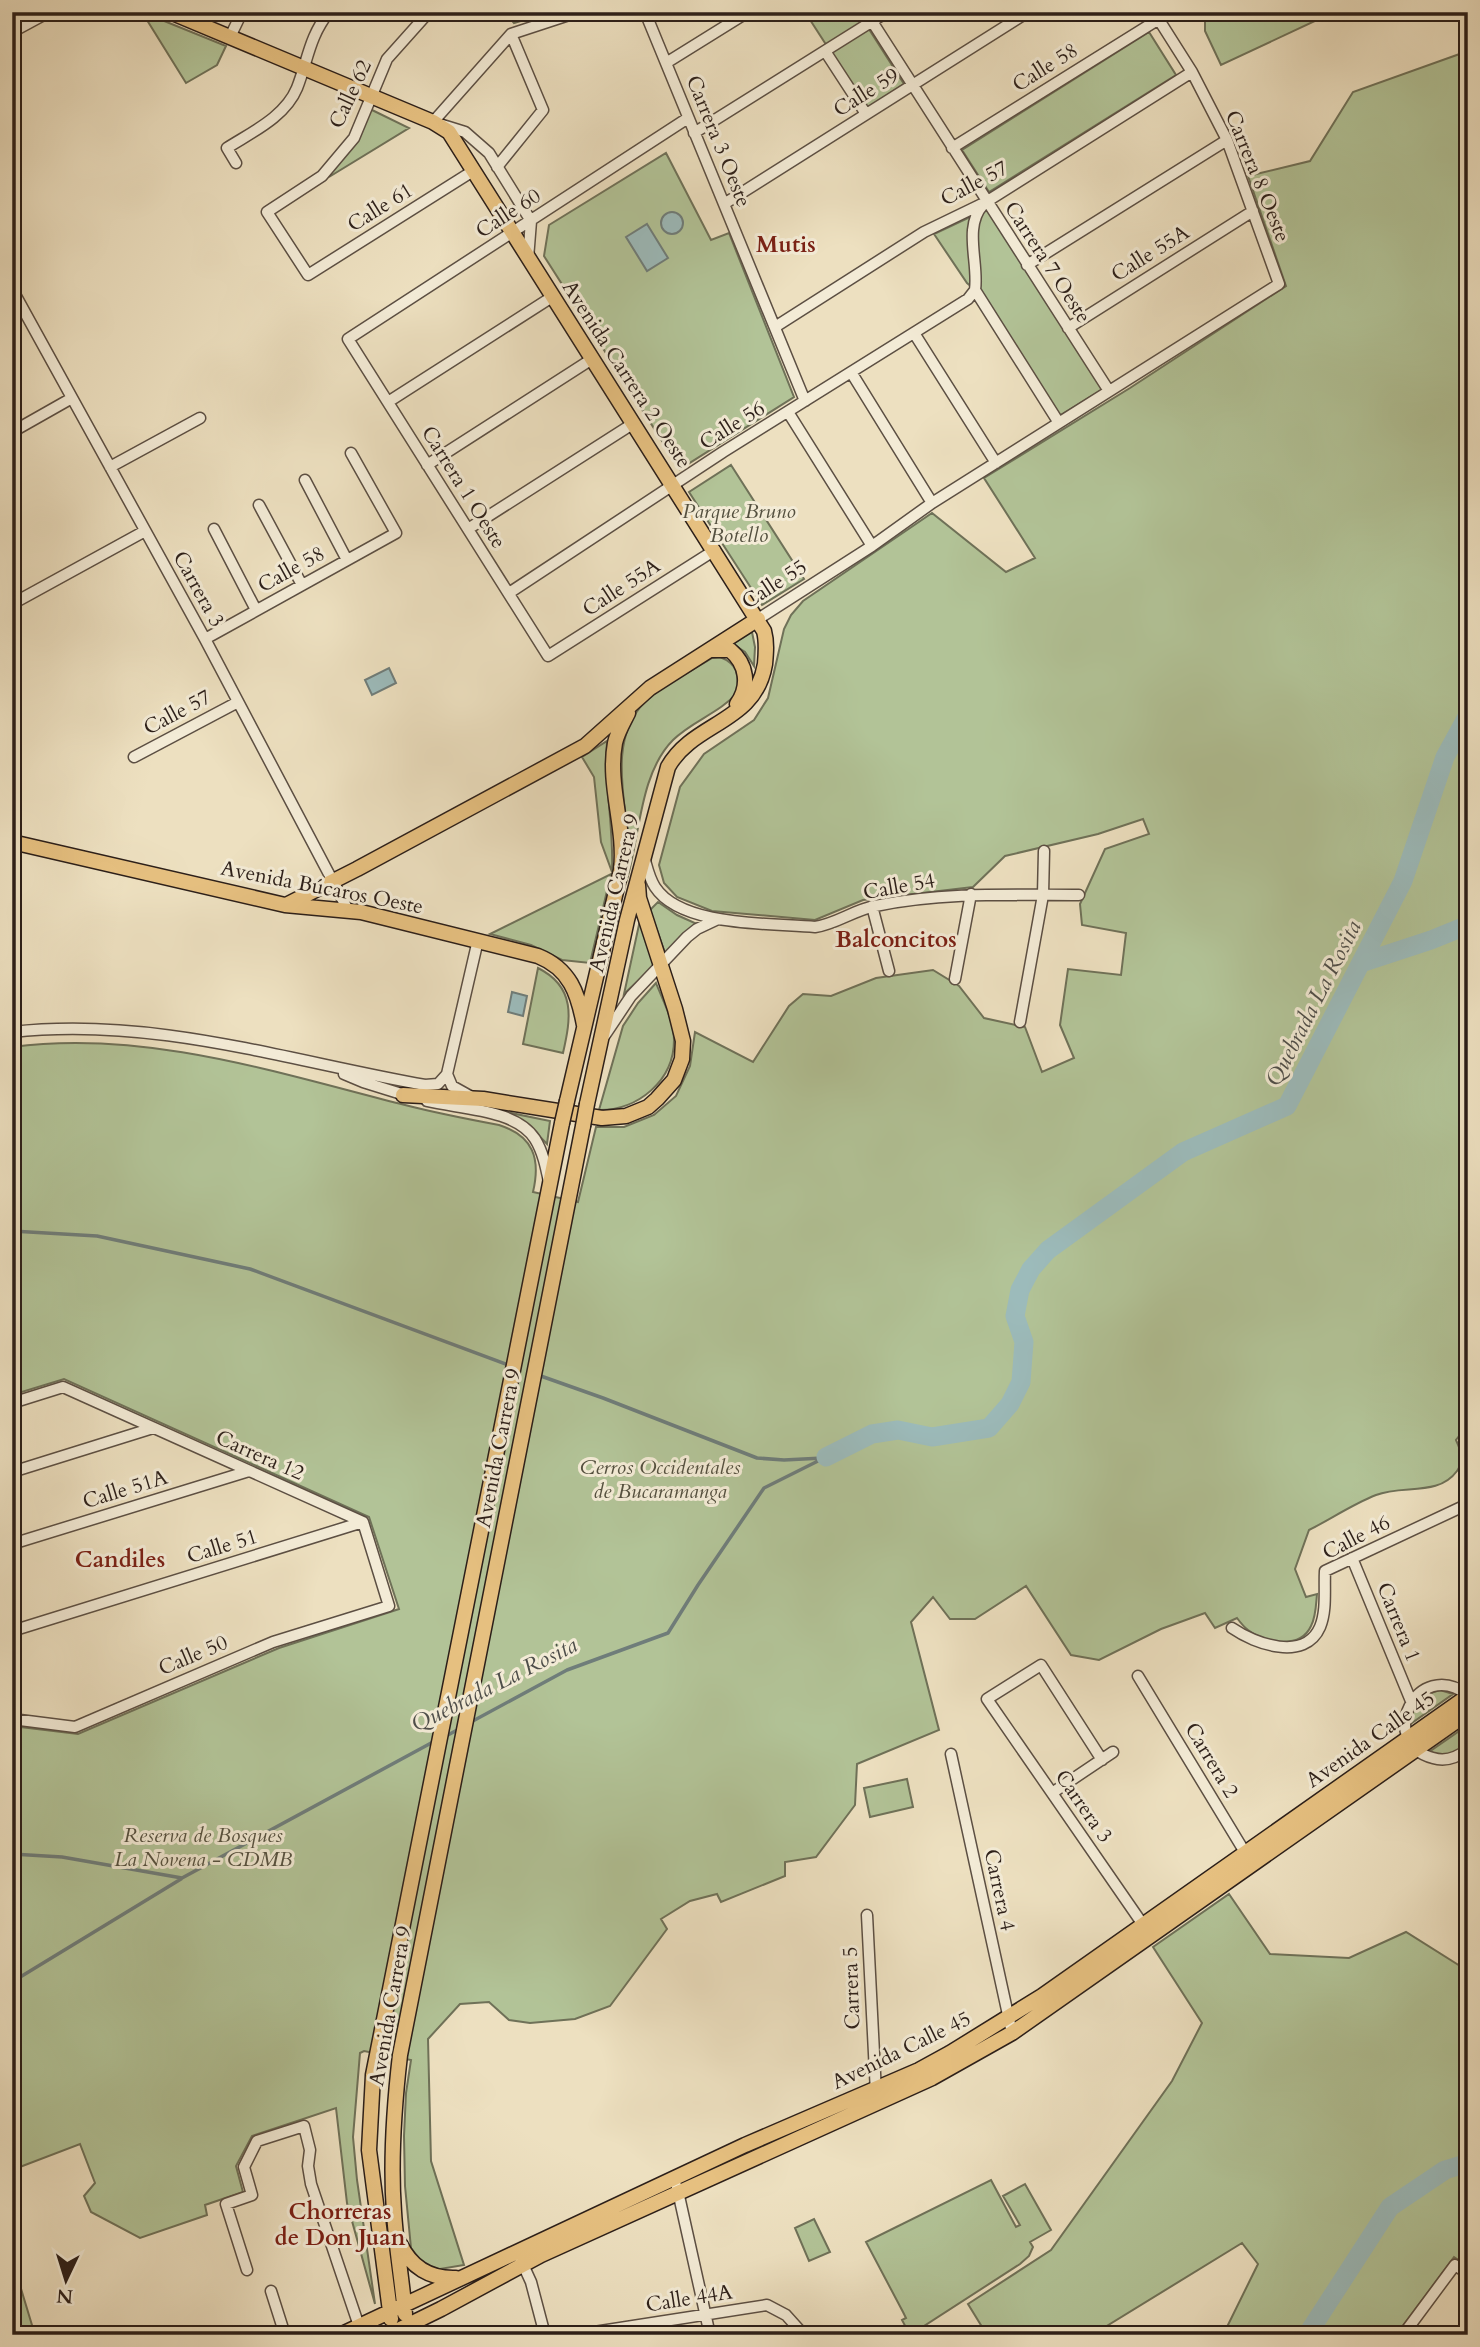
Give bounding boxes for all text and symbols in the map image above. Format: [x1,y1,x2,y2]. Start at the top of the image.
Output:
street label: Calle 58 [1007,36,1084,99]
street label: Calle 62 [322,55,379,133]
street label: Calle 59 [828,61,905,124]
street label: Carrera 3 Oeste [679,71,758,211]
street label: Carrera 8 Oeste [1218,106,1297,246]
street label: Calle 57 [935,154,1013,213]
street label: Calle 61 [342,176,419,239]
street label: Calle 60 [470,182,547,245]
street label: Carrera 7 Oeste [997,196,1098,329]
street label: Calle 55A [1105,218,1195,289]
district label: Mutis [756,229,816,260]
street label: Avenida Carrera 2 Oeste [555,275,698,474]
street label: Calle 56 [694,394,771,457]
street label: Carrera 1 Oeste [414,420,513,554]
park label: Parque Bruno Botello [682,497,796,550]
street label: Calle 58 [253,539,330,600]
street label: Carrera 3 [166,546,231,633]
street label: Calle 55A [577,551,666,623]
street label: Calle 55 [736,553,813,616]
street label: Calle 57 [138,683,216,742]
street label: Avenida Carrera 9 [582,811,647,975]
street label: Avenida Búcaros Oeste [218,854,426,921]
street label: Calle 54 [861,866,938,907]
water label: Quebrada La Rosita [1258,915,1369,1092]
district label: Balconcitos [835,924,957,955]
street label: Avenida Carrera 9 [469,1366,528,1530]
street label: Carrera 12 [211,1423,309,1488]
park label: Cerros Occidentales de Bucaramanga [580,1453,740,1506]
street label: Calle 51A [79,1463,171,1516]
street label: Calle 46 [1317,1508,1395,1567]
street label: Calle 51 [183,1522,261,1571]
district label: Candiles [75,1544,165,1575]
street label: Carrera 1 [1370,1578,1428,1666]
street label: Calle 50 [154,1628,232,1683]
water label: Quebrada La Rosita [406,1629,583,1740]
street label: Avenida Calle 45 [1300,1684,1441,1795]
street label: Carrera 2 [1178,1717,1246,1804]
street label: Carrera 3 [1048,1764,1119,1849]
park label: Reserva de Bosques La Novena - CDMB [114,1821,292,1874]
street label: Carrera 4 [977,1846,1022,1934]
street label: Avenida Carrera 9 [362,1924,419,2088]
street label: Carrera 5 [836,1946,867,2030]
street label: Avenida Calle 45 [827,2004,976,2097]
district label: Chorreras de Don Juan [275,2196,406,2253]
north arrow [32,2246,102,2316]
street label: Calle 44A [644,2277,735,2320]
text: N [55,2282,74,2310]

